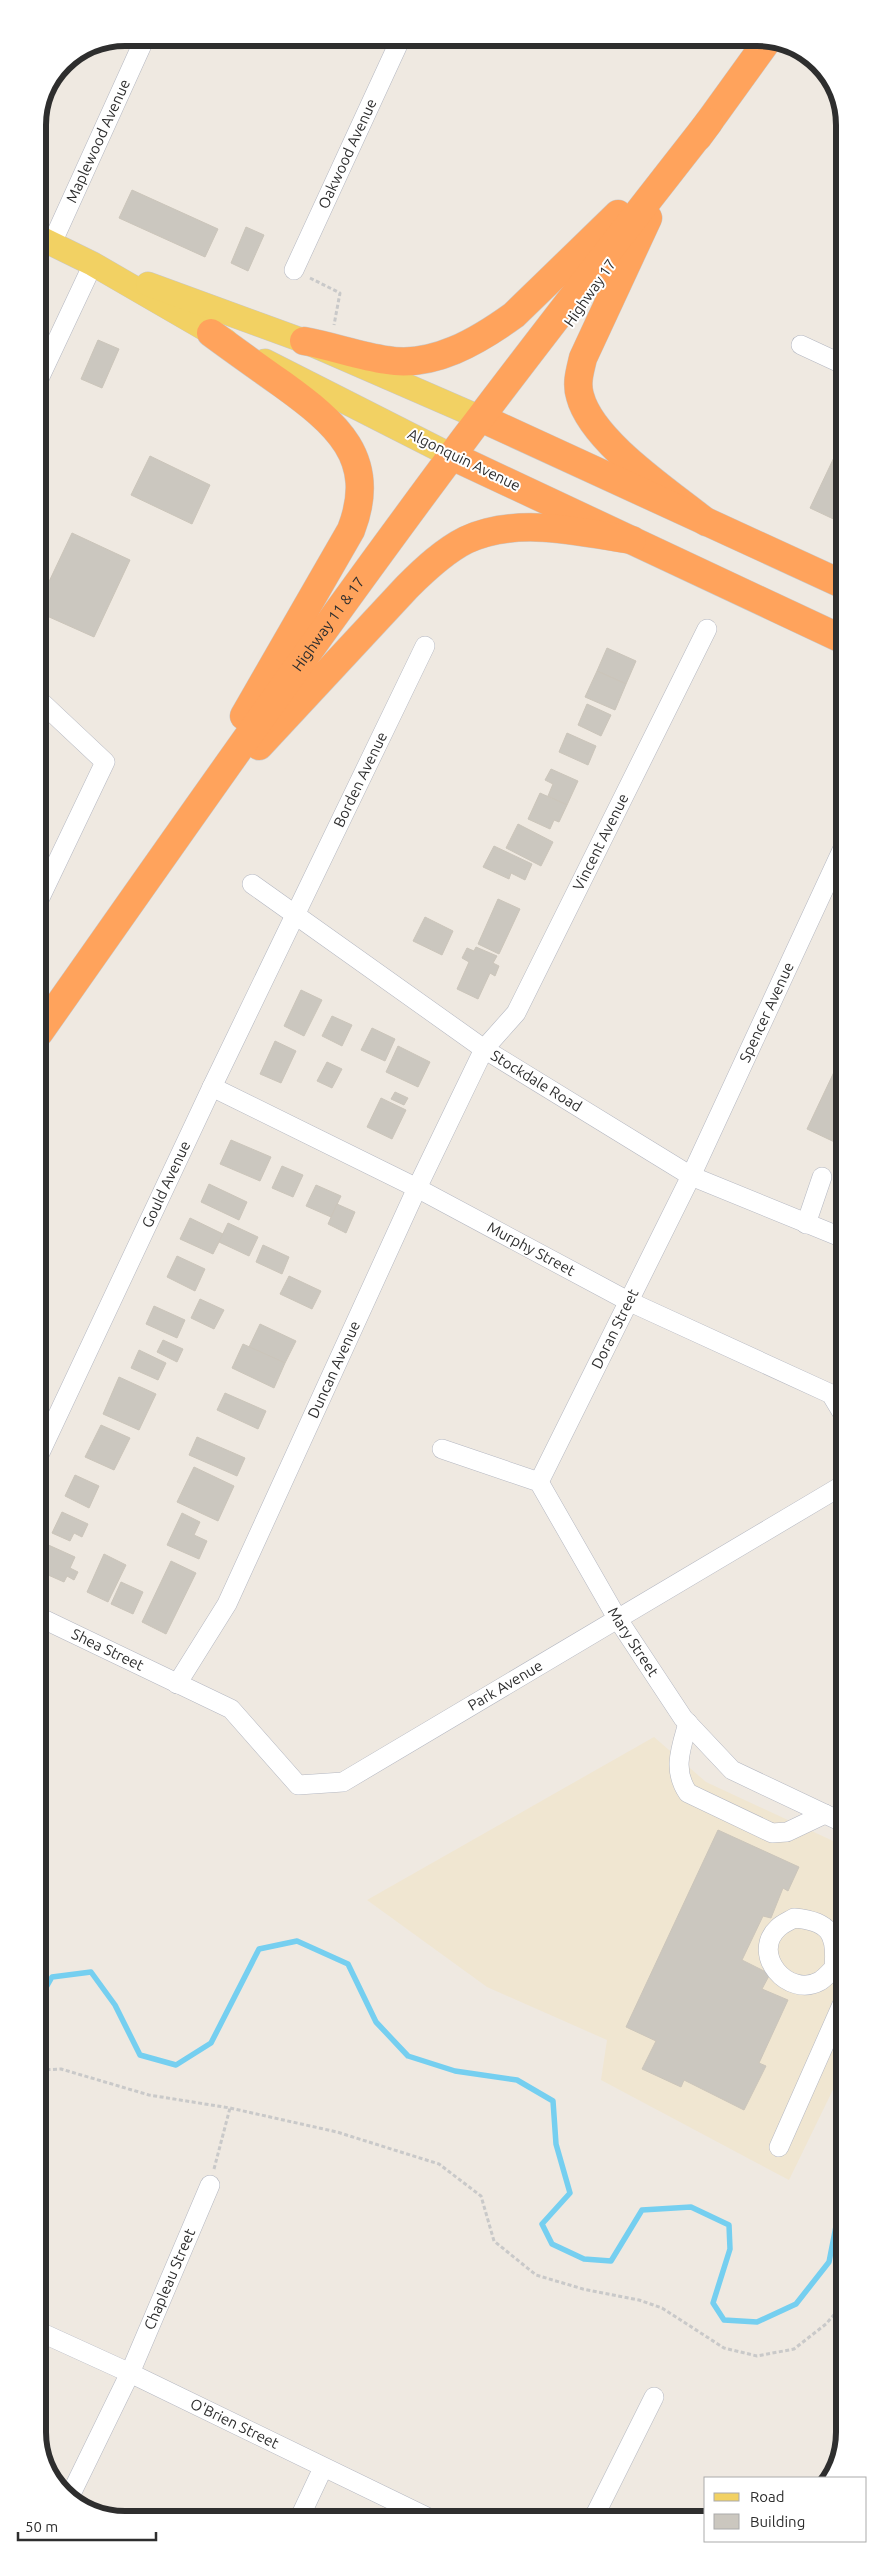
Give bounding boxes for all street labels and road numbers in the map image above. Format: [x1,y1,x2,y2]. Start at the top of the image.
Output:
street label: Maplewood Avenue [62,76,133,205]
street label: Oakwood Avenue [315,96,380,211]
street label: Highway 17 [560,256,619,330]
street label: Algonquin Avenue [405,425,523,494]
street label: Highway 11 & 17 [288,573,368,674]
street label: Borden Avenue [330,729,390,830]
street label: Vincent Avenue [569,791,632,893]
street label: Spencer Avenue [736,959,797,1065]
street label: Stockdale Road [488,1046,585,1115]
street label: Gould Avenue [138,1138,193,1230]
street label: Murphy Street [485,1218,578,1279]
street label: Doran Street [588,1286,642,1371]
street label: Duncan Avenue [304,1318,363,1421]
street label: Mary Street [605,1604,662,1680]
street label: Shea Street [69,1625,147,1674]
street label: Park Avenue [465,1656,545,1714]
street label: Chapleau Street [140,2226,198,2332]
street label: O'Brien Street [188,2395,282,2452]

